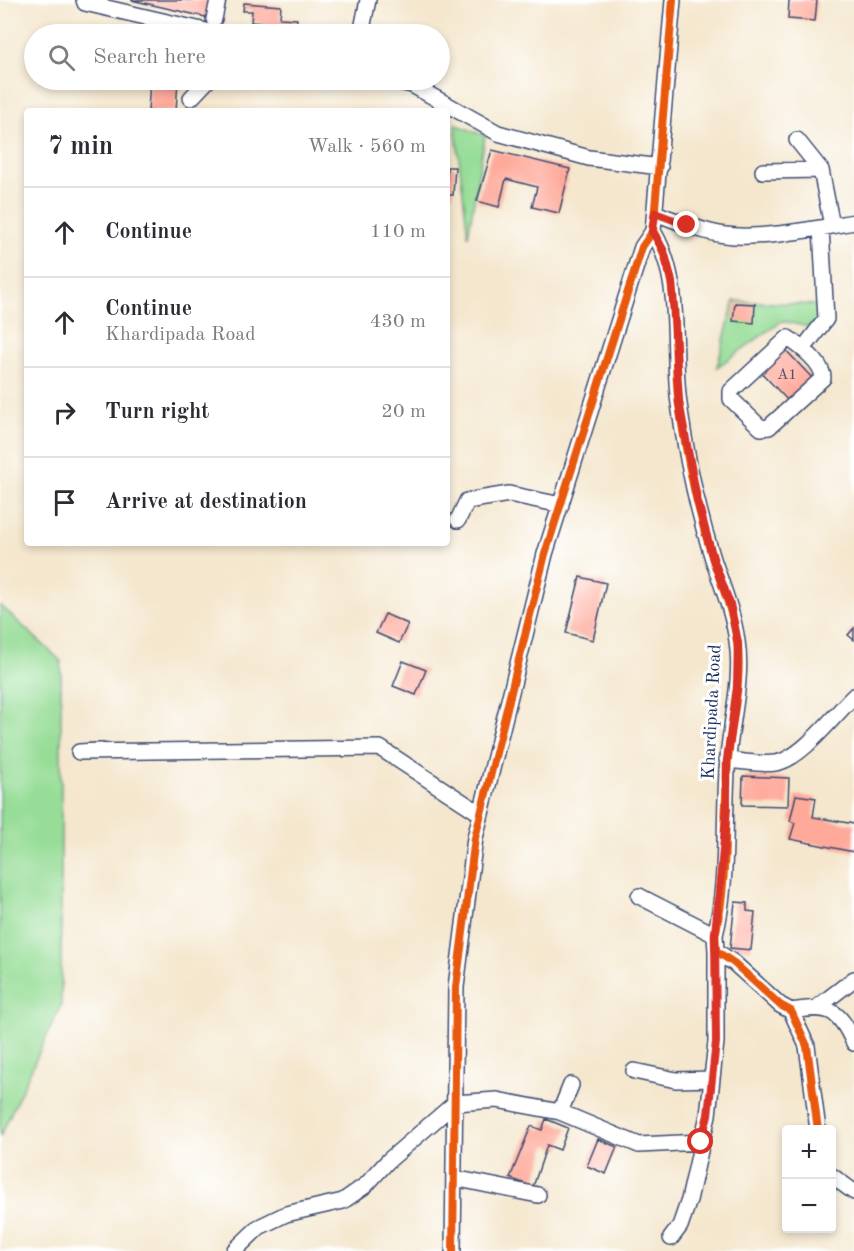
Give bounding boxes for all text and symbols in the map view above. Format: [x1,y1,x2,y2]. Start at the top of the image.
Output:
search box [24,24,450,90]
icon: search [45,41,78,74]
text: Search here [93,46,206,68]
text: 7 min [48,134,113,160]
text: Walk · 560 m [307,137,426,157]
route end [673,211,699,237]
icon: ahead [48,216,81,249]
text: Continue [105,221,192,243]
text: 110 m [370,222,426,242]
text: Continue [105,298,192,320]
icon: ahead [48,306,81,339]
text: 430 m [370,312,426,332]
text: Khardipada Road [105,325,256,345]
house number: A1 [777,368,797,383]
icon: right [48,396,81,429]
text: Turn right [105,401,209,423]
text: 20 m [381,402,426,422]
icon: arrive [48,486,81,519]
text: Arrive at destination [105,491,307,513]
street label: Khardipada Road [699,644,725,780]
map controls [782,1125,836,1233]
button: + [782,1125,836,1179]
route start [687,1128,713,1154]
button: − [782,1179,836,1233]

